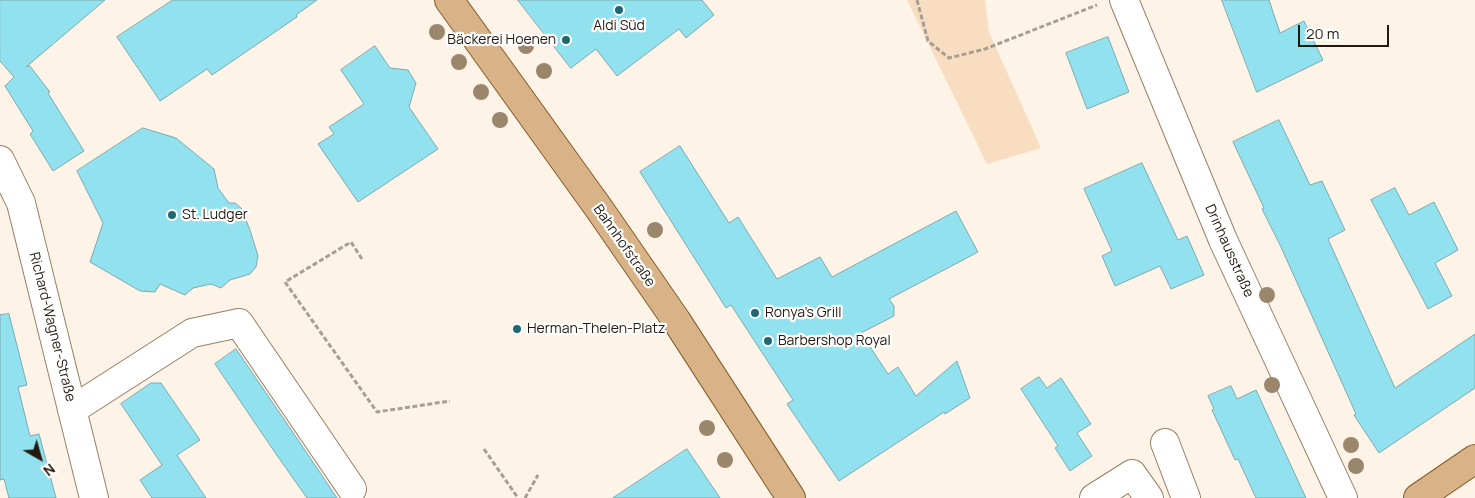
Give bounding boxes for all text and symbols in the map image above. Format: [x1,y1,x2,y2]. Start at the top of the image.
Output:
marker: Aldi Süd [613,4,625,16]
scale bar [1300,15,1391,47]
place label: Aldi Süd [593,18,645,34]
text: 20 m [1306,23,1339,44]
place label: Bäckerei Hoenen [447,32,556,48]
marker: Bäckerei Hoenen [560,34,572,46]
street label: Bahnhofstraße [589,202,659,290]
street label: Drinhausstraße [1201,202,1257,300]
place label: St. Ludger [182,207,248,223]
marker: St. Ludger [166,209,178,221]
street label: Richard-Wagner-Straße [25,250,79,404]
place label: Ronya’s Grill [765,305,841,321]
marker: Ronya’s Grill [749,307,761,319]
place label: Herman-Thelen-Platz [527,321,665,337]
marker: Herman-Thelen-Platz [511,323,523,335]
place label: Barbershop Royal [778,333,891,349]
marker: Barbershop Royal [762,335,774,347]
north arrow [15,433,65,483]
text: N [40,460,59,481]

